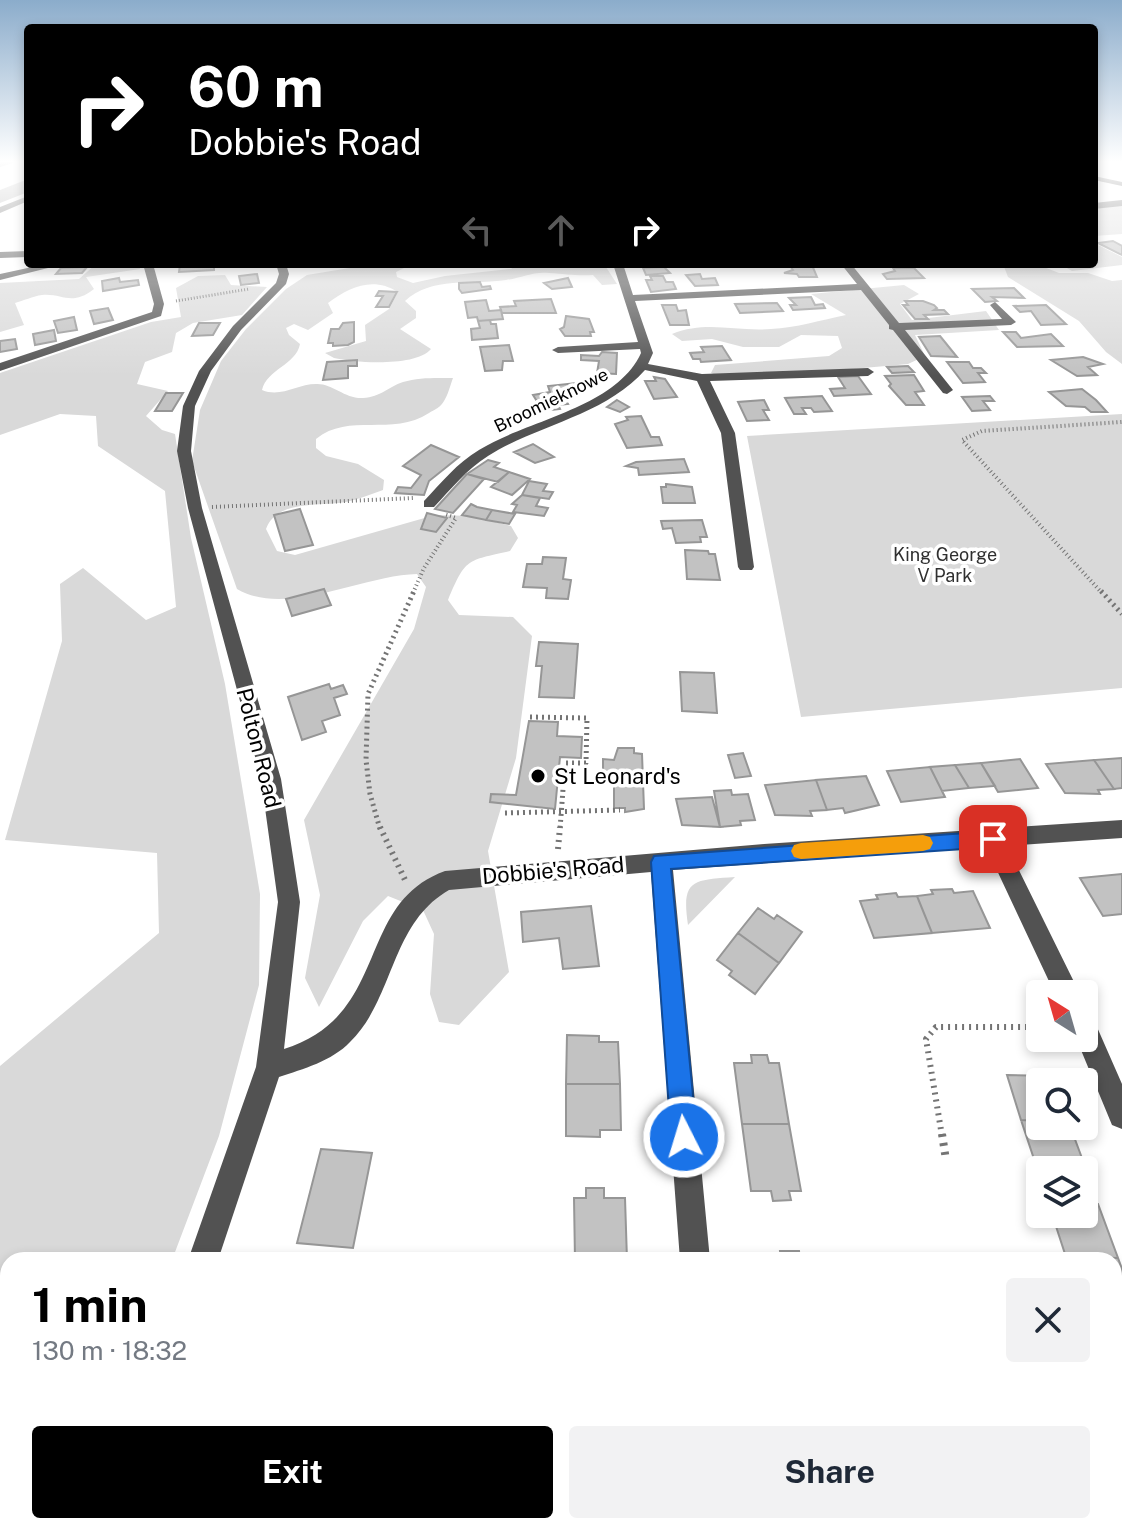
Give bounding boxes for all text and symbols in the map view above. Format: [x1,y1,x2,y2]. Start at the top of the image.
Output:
text: 60 m [188,54,324,120]
icon: right [56,56,160,160]
text: Dobbie's Road [188,121,421,163]
icon: left [455,208,499,252]
icon: ahead [539,208,583,252]
icon: right [623,208,667,252]
street label: Broomieknowe [491,363,611,437]
park label: King George V Park [893,544,997,586]
street label: Polton Road [232,685,286,811]
place label: St Leonard's [554,763,681,789]
marker: St Leonard's [529,767,547,785]
pin [959,805,1027,873]
icon: arrive [971,817,1015,861]
street label: Dobbie's Road [481,851,625,889]
north arrow [1026,980,1098,1052]
map controls [1026,980,1098,1228]
button: search [1026,1068,1098,1140]
position arrow [642,1095,726,1179]
button: layers [1026,1156,1098,1228]
text: 1 min [32,1276,148,1333]
button: close [1006,1278,1090,1362]
text: 130 m · 18:32 [32,1335,187,1366]
button: Exit [32,1426,553,1518]
button: Share [569,1426,1090,1518]

